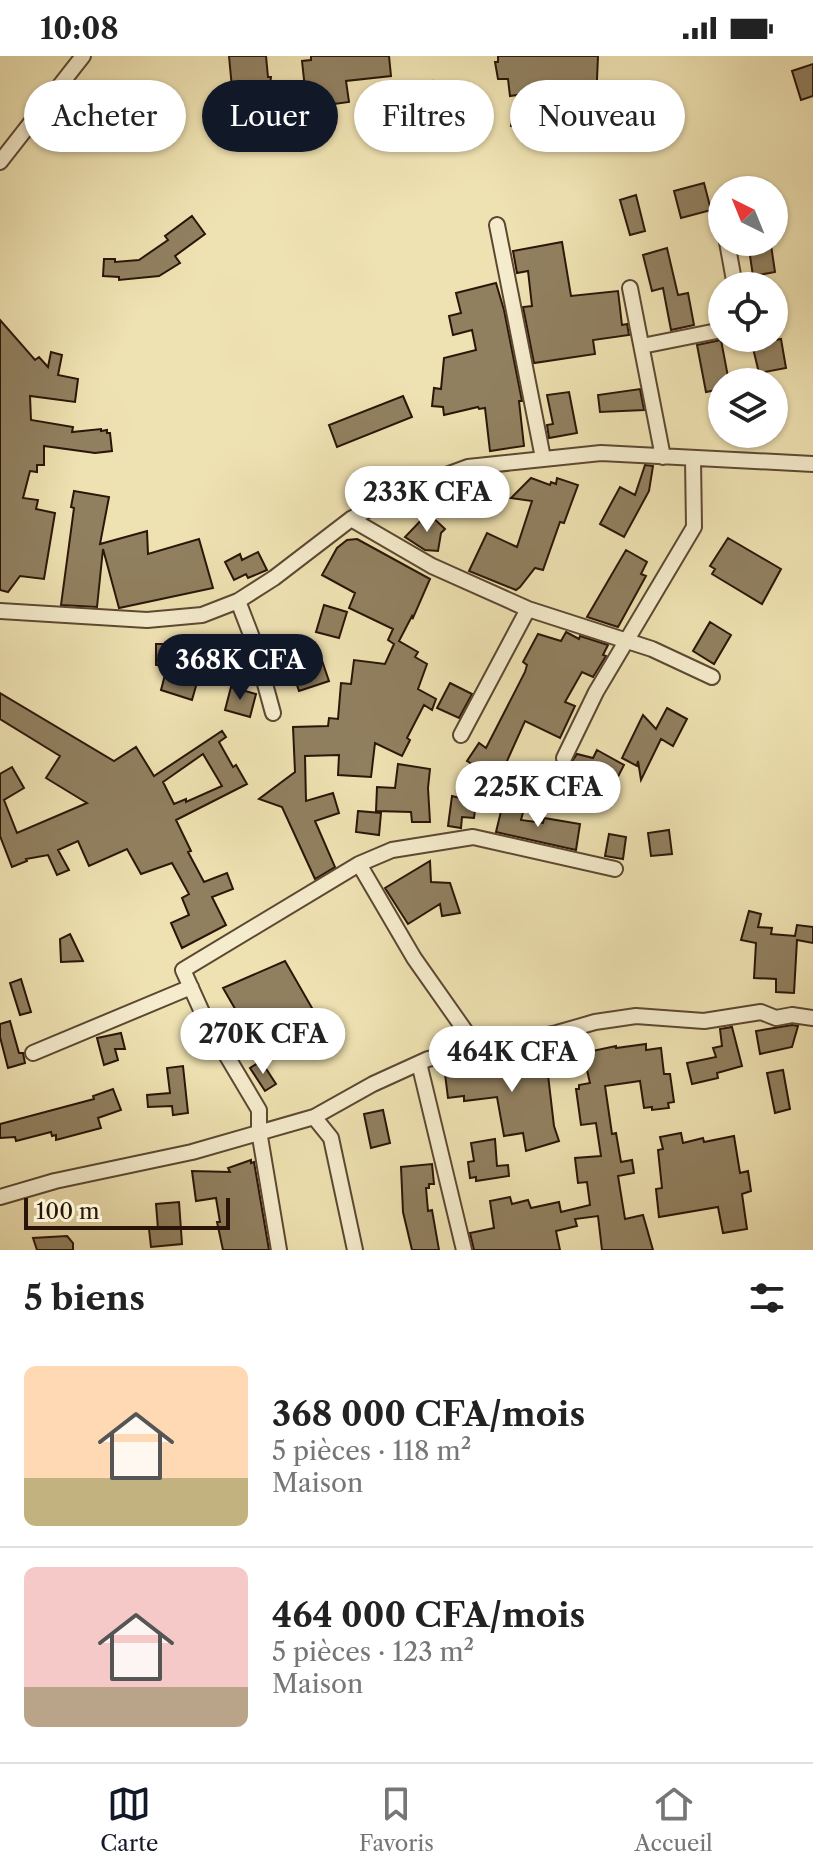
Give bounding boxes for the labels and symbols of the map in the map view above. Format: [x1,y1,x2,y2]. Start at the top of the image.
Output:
north arrow [708,176,788,256]
pin: 233K CFA [344,466,510,534]
pin: 368K CFA [157,634,323,702]
pin: 225K CFA [455,761,621,829]
pin: 270K CFA [180,1008,346,1076]
pin: 464K CFA [429,1026,595,1094]
scale bar [24,1194,230,1230]

